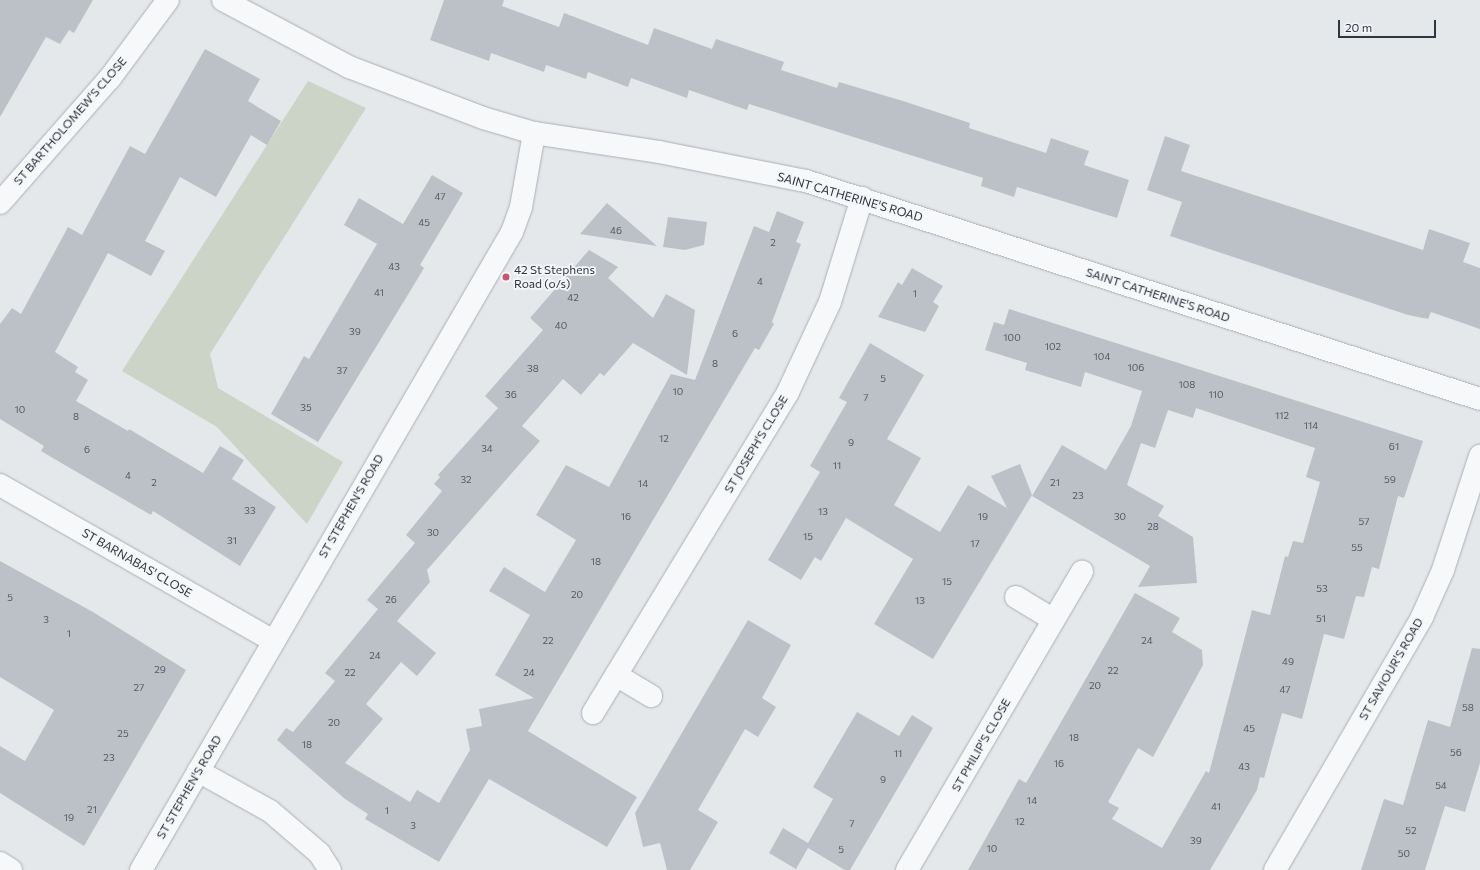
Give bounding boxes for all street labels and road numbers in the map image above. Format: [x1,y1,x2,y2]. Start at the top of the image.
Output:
street label: ST BARTHOLOMEW'S CLOSE [10,54,130,188]
street label: SAINT CATHERINE'S ROAD [776,169,924,225]
street label: SAINT CATHERINE'S ROAD [1084,265,1232,325]
street label: ST JOSEPH'S CLOSE [721,393,791,495]
street label: ST STEPHEN'S ROAD [315,452,387,560]
street label: ST BARNABAS' CLOSE [79,526,195,600]
street label: ST SAVIOUR'S ROAD [1356,615,1426,723]
street label: ST PHILIP'S CLOSE [948,696,1014,794]
street label: ST STEPHEN'S ROAD [153,733,225,841]

